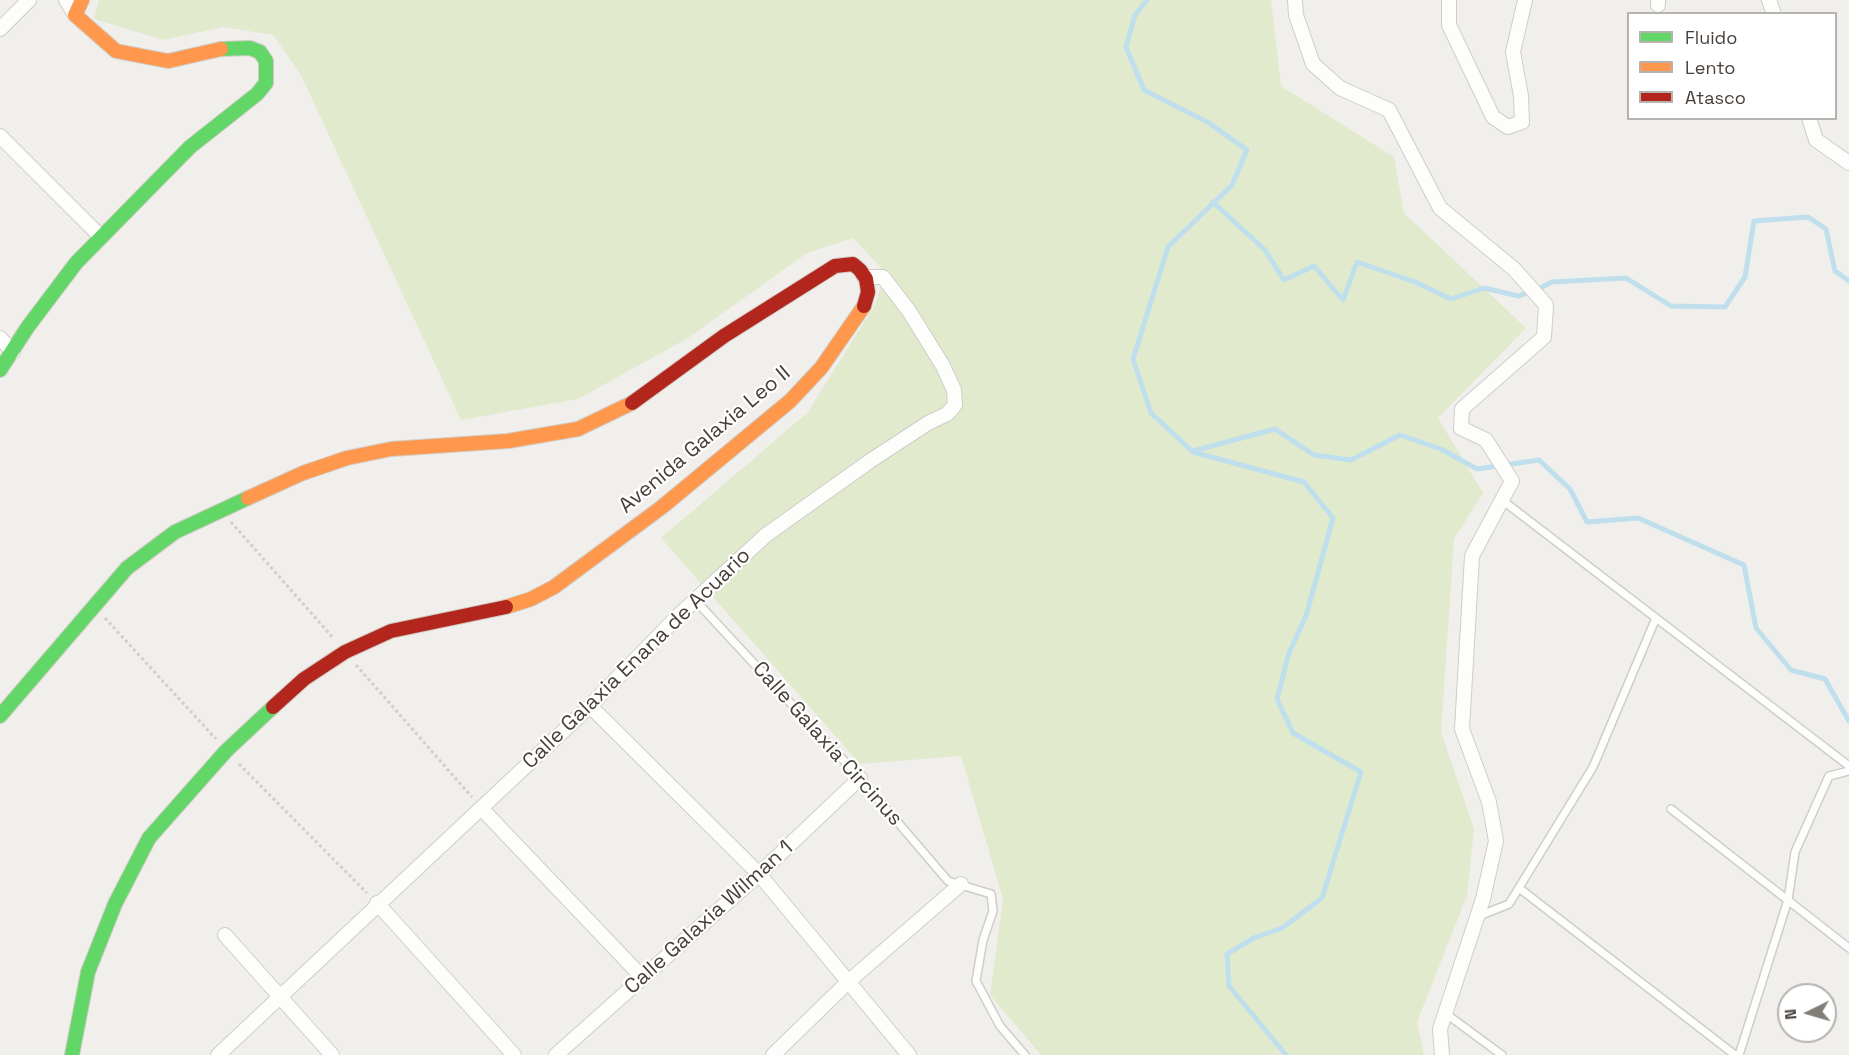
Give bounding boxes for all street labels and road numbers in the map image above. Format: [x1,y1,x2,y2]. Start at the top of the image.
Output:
street label: Avenida Galaxia Leo II [614,361,796,519]
street label: Calle Galaxia Enana de Acuario [518,543,756,775]
street label: Calle Galaxia Circinus [747,657,907,831]
street label: Calle Galaxia Wilman 1 [620,836,798,1000]

